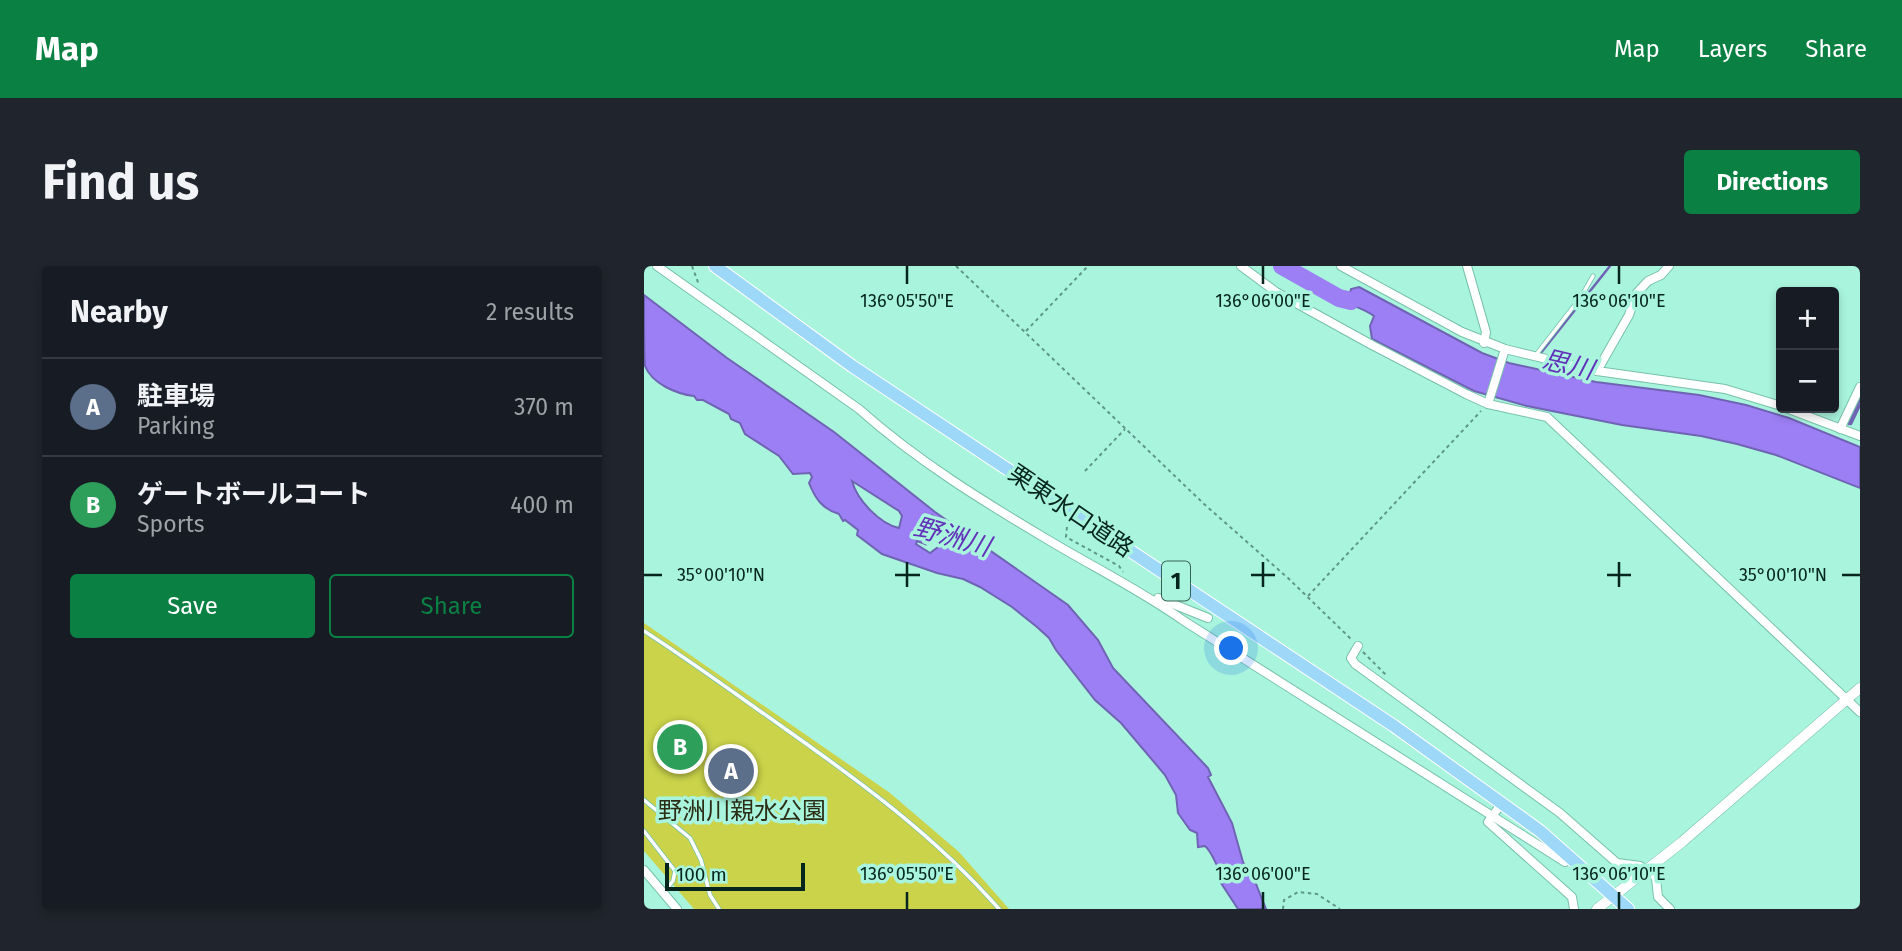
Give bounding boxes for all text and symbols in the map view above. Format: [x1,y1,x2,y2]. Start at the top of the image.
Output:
text: Map [35,29,99,69]
text: Map [1614,35,1660,63]
text: Layers [1698,35,1767,63]
text: Share [1805,35,1867,63]
button: Directions [1684,150,1860,214]
text: Find us [42,153,199,212]
map controls [1776,287,1839,413]
button: + [1776,287,1839,350]
text: 136°05'50"E [860,290,954,312]
text: 136°06'00"E [1215,290,1311,312]
text: 136°06'10"E [1572,290,1666,312]
text: Nearby [70,294,168,330]
text: 2 results [486,298,574,326]
water label: 思川 [1539,344,1600,387]
button: − [1776,350,1839,413]
text: 駐車場 [137,381,215,412]
text: A [86,393,100,421]
text: 370 m [514,393,574,421]
text: Parking [137,412,214,440]
street label: 栗東水口道路 [1003,459,1139,563]
text: ゲートボールコート [137,479,370,510]
text: B [86,491,100,519]
text: 400 m [510,491,574,519]
text: Sports [137,510,205,538]
water label: 野洲川 [910,511,997,563]
road number: 1 [1162,562,1190,600]
text: 35°00'10"N [677,564,765,586]
text: 35°00'10"N [1739,564,1827,586]
button: Save [70,574,315,638]
button: Share [329,574,574,638]
your location [1214,631,1248,665]
pin: B [657,721,703,773]
pin: A [708,745,754,797]
park label: 野洲川親水公園 [658,797,826,825]
scale bar [665,860,805,892]
text: 100 m [676,863,727,886]
text: 136°05'50"E [860,863,954,885]
text: 136°06'00"E [1215,863,1311,885]
text: 136°06'10"E [1572,863,1666,885]

